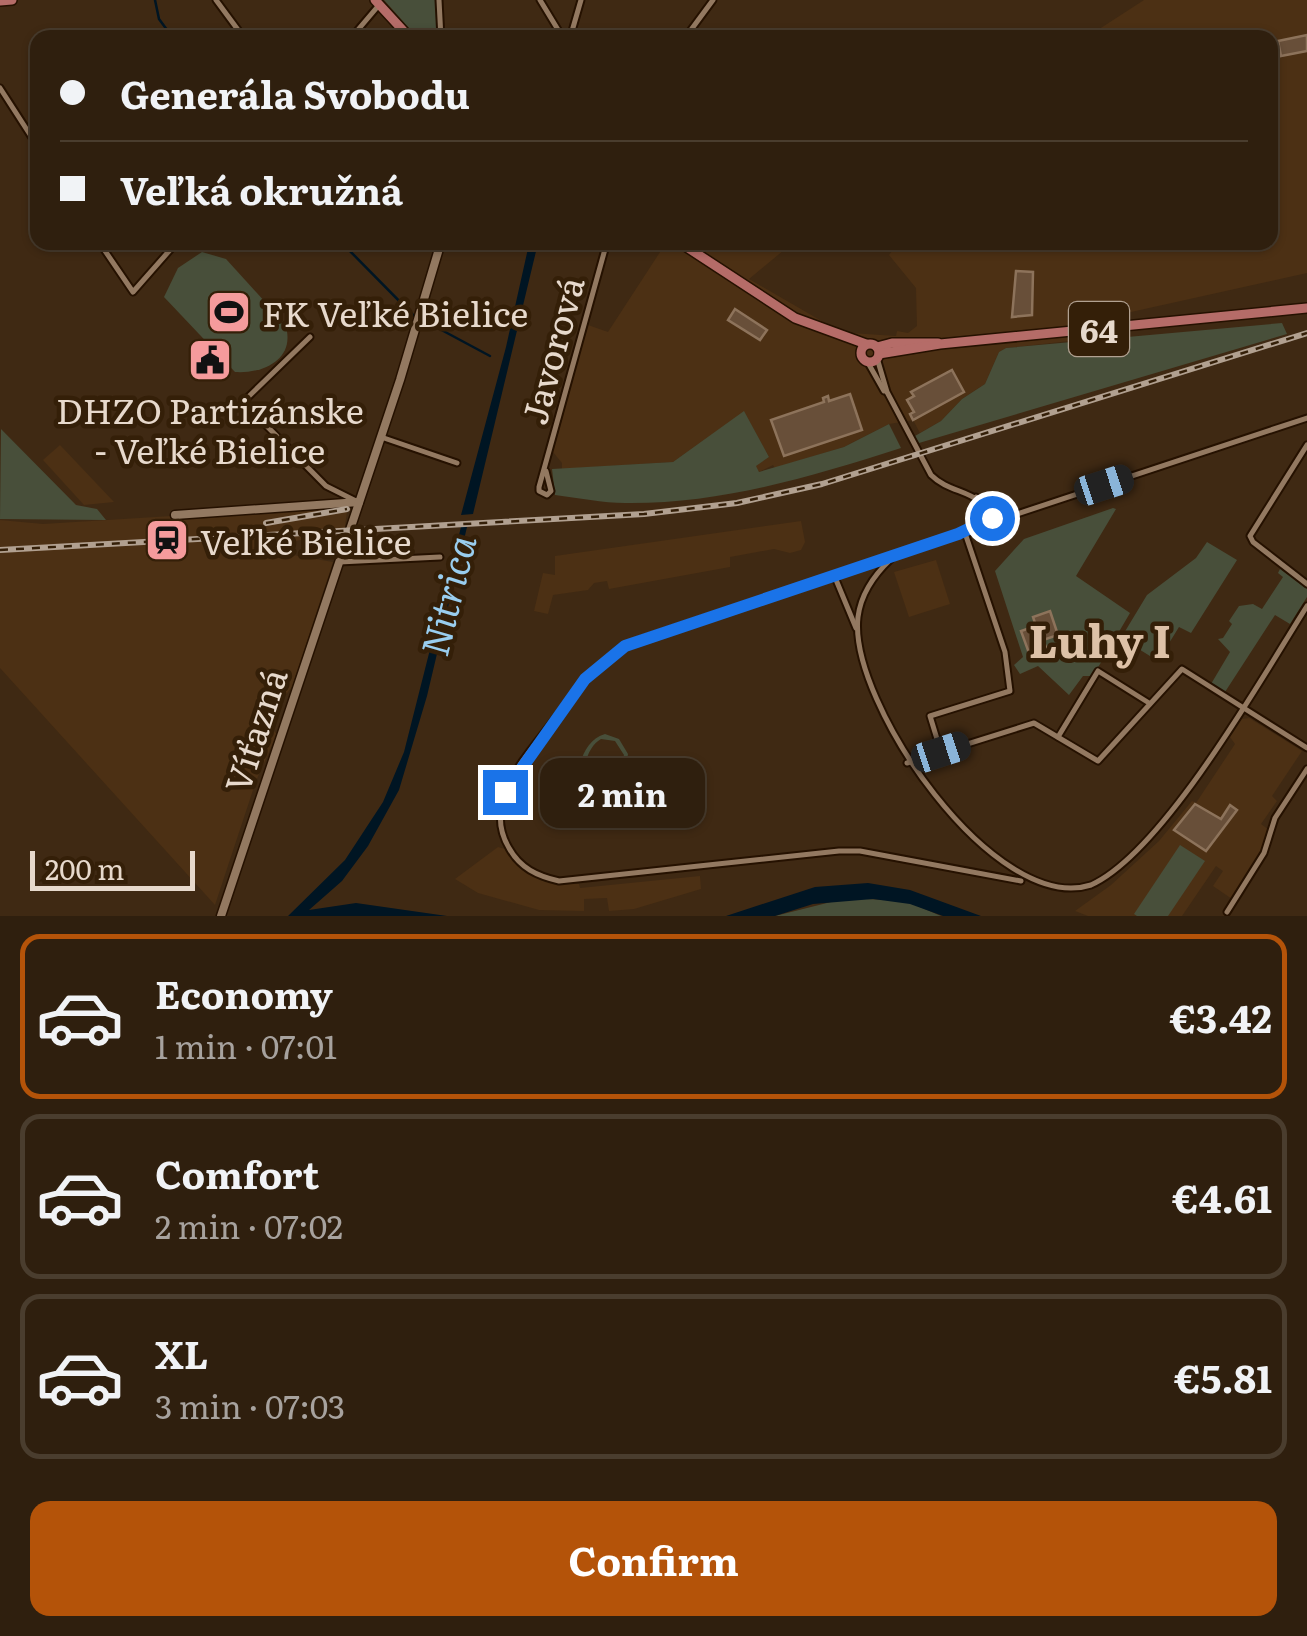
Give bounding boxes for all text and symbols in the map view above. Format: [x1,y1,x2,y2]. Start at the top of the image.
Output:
text: Generála Svobodu [120,64,470,121]
text: Veľká okružná [120,160,403,217]
street label: Javorová [506,270,596,430]
place label: FK Veľké Bielice [262,286,529,338]
sports icon: FK Veľké Bielice [206,289,252,335]
road number: 64 [1069,302,1129,356]
public building icon: DHZO Partizánske - Veľké Bielice [187,337,233,383]
place label: DHZO Partizánske - Veľké Bielice [56,383,364,475]
car [1071,461,1137,509]
route start [970,496,1015,541]
place label: Veľké Bielice [200,514,412,566]
station icon: Veľké Bielice [144,517,190,563]
water label: Nitrica [403,528,489,661]
district label: Luhy I [1029,605,1171,672]
street label: Víťazná [210,661,298,799]
car [908,728,974,776]
callout: 2 min [540,757,705,827]
text: 2 min [578,769,667,817]
route end [483,770,528,815]
scale bar [30,846,195,890]
text: 200 m [45,847,124,889]
text: Economy [155,964,333,1021]
icon: car [35,972,125,1062]
text: €3.42 [1170,988,1272,1045]
text: 1 min · 07:01 [155,1021,337,1069]
text: Comfort [155,1144,319,1201]
icon: car [35,1152,125,1242]
text: €4.61 [1172,1168,1272,1225]
text: 2 min · 07:02 [155,1201,343,1249]
text: XL [155,1324,208,1381]
icon: car [35,1332,125,1422]
text: €5.81 [1174,1348,1272,1405]
text: 3 min · 07:03 [155,1381,345,1429]
button: Confirm [30,1501,1277,1616]

